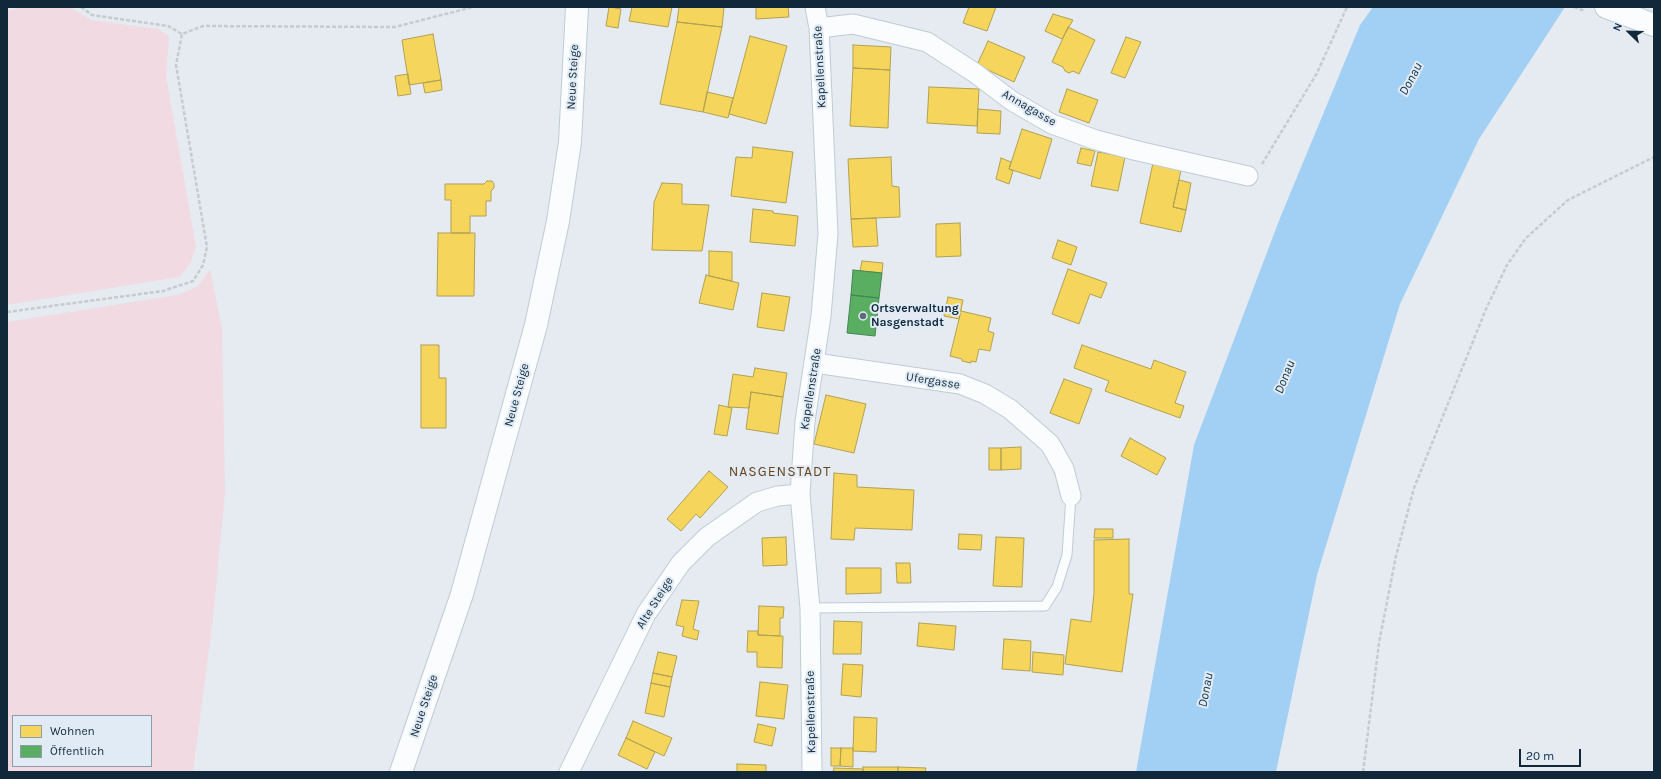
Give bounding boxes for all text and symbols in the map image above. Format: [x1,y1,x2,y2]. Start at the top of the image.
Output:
north arrow [1609,12,1649,52]
text: N [1610,21,1625,33]
street label: Kapellenstraße [811,25,829,109]
street label: Neue Steige [564,44,582,110]
water label: Donau [1396,60,1426,98]
street label: Annagasse [999,87,1059,129]
place label: Ortsverwaltung Nasgenstadt [871,302,959,330]
marker: Ortsverwaltung Nasgenstadt [858,311,868,321]
street label: Kapellenstraße [797,347,825,431]
water label: Donau [1271,358,1299,396]
street label: Neue Steige [502,362,532,428]
street label: Ufergasse [905,370,961,392]
district label: NASGENSTADT [729,464,831,480]
street label: Alte Steige [633,574,677,632]
street label: Kapellenstraße [803,671,819,753]
water label: Donau [1195,671,1217,709]
street label: Neue Steige [407,673,441,739]
legend [12,715,152,767]
text: Wohnen [50,724,95,738]
scale bar [1521,741,1583,767]
text: Öffentlich [50,744,104,758]
text: 20 m [1526,749,1554,763]

